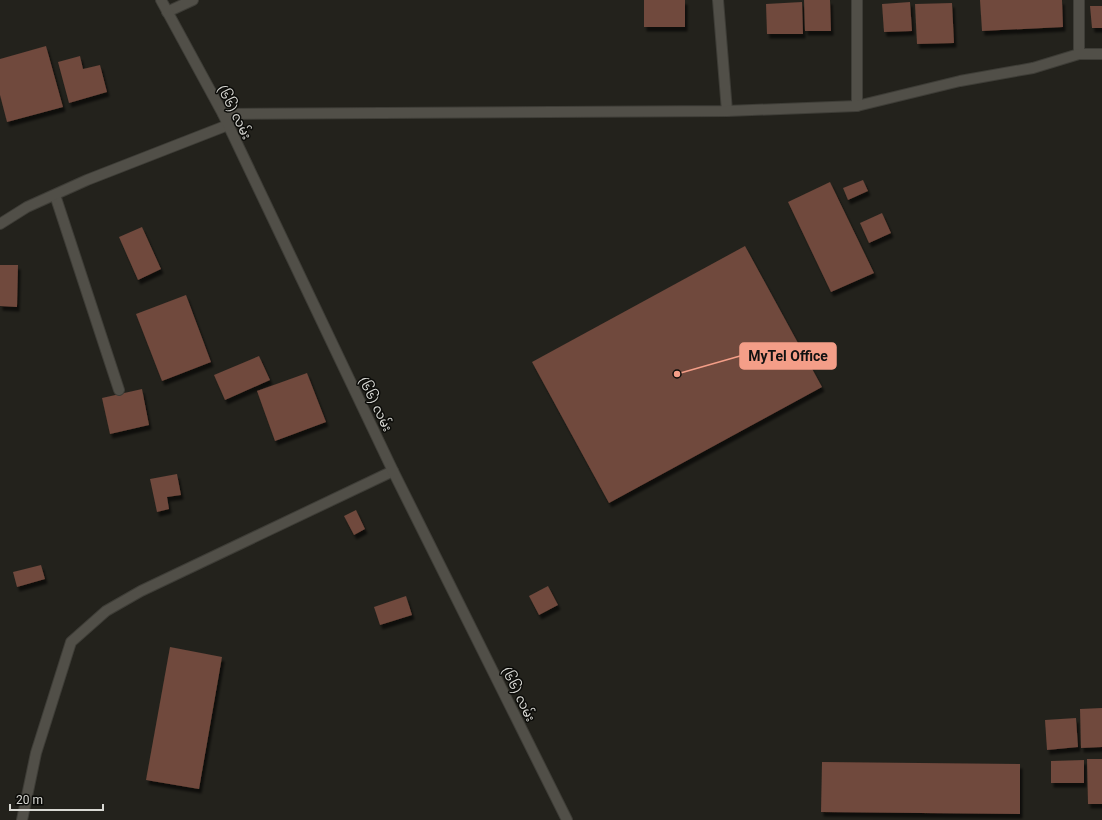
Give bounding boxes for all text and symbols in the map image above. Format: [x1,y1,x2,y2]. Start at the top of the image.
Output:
street label: (၆၆) လမ်း [215,82,255,142]
callout: MyTel Office [740,343,836,369]
text: MyTel Office [748,348,828,364]
street label: (၆၆) လမ်း [356,374,396,434]
street label: (၆၆) လမ်း [499,664,539,724]
scale bar [10,786,103,812]
text: 20 m [16,793,43,807]

